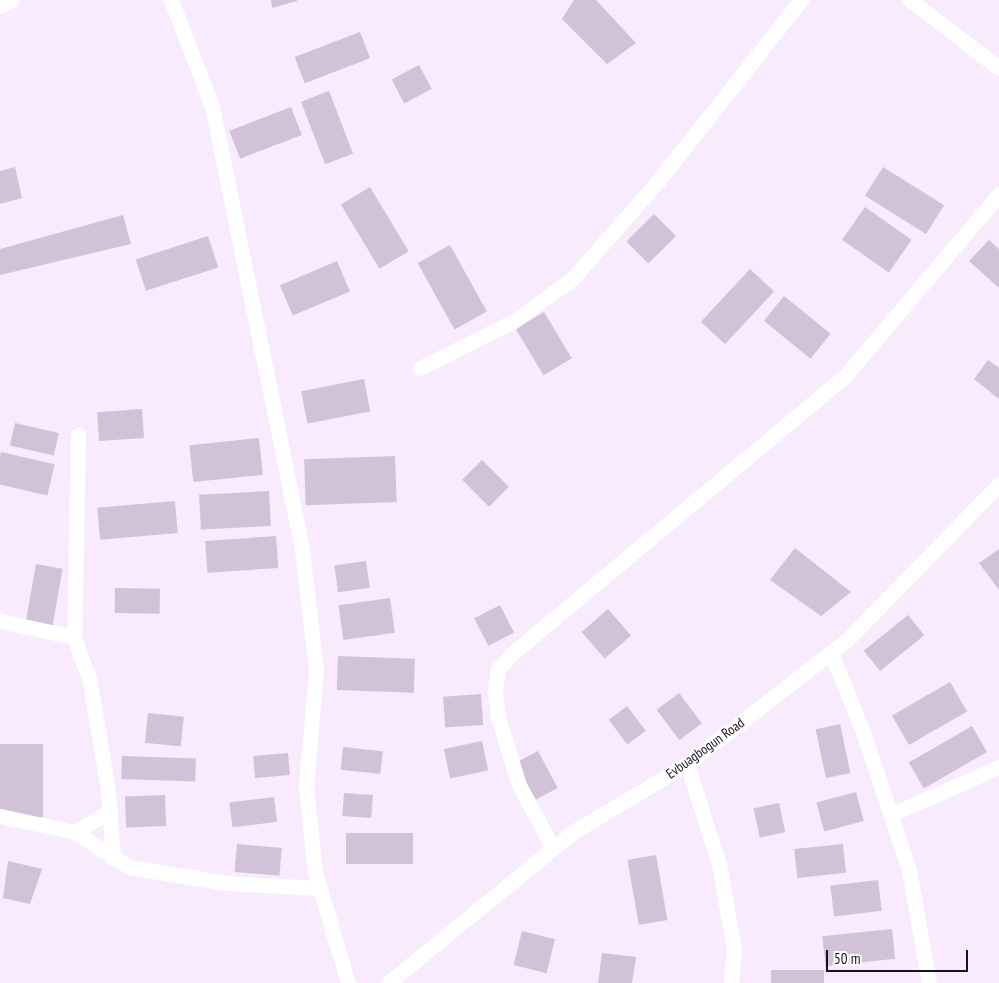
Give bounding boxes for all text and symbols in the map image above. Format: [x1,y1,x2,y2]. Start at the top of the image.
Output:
street label: Evbuagbogun Road [663,714,747,782]
scale bar [829,940,972,972]
text: 50 m [834,949,860,968]

